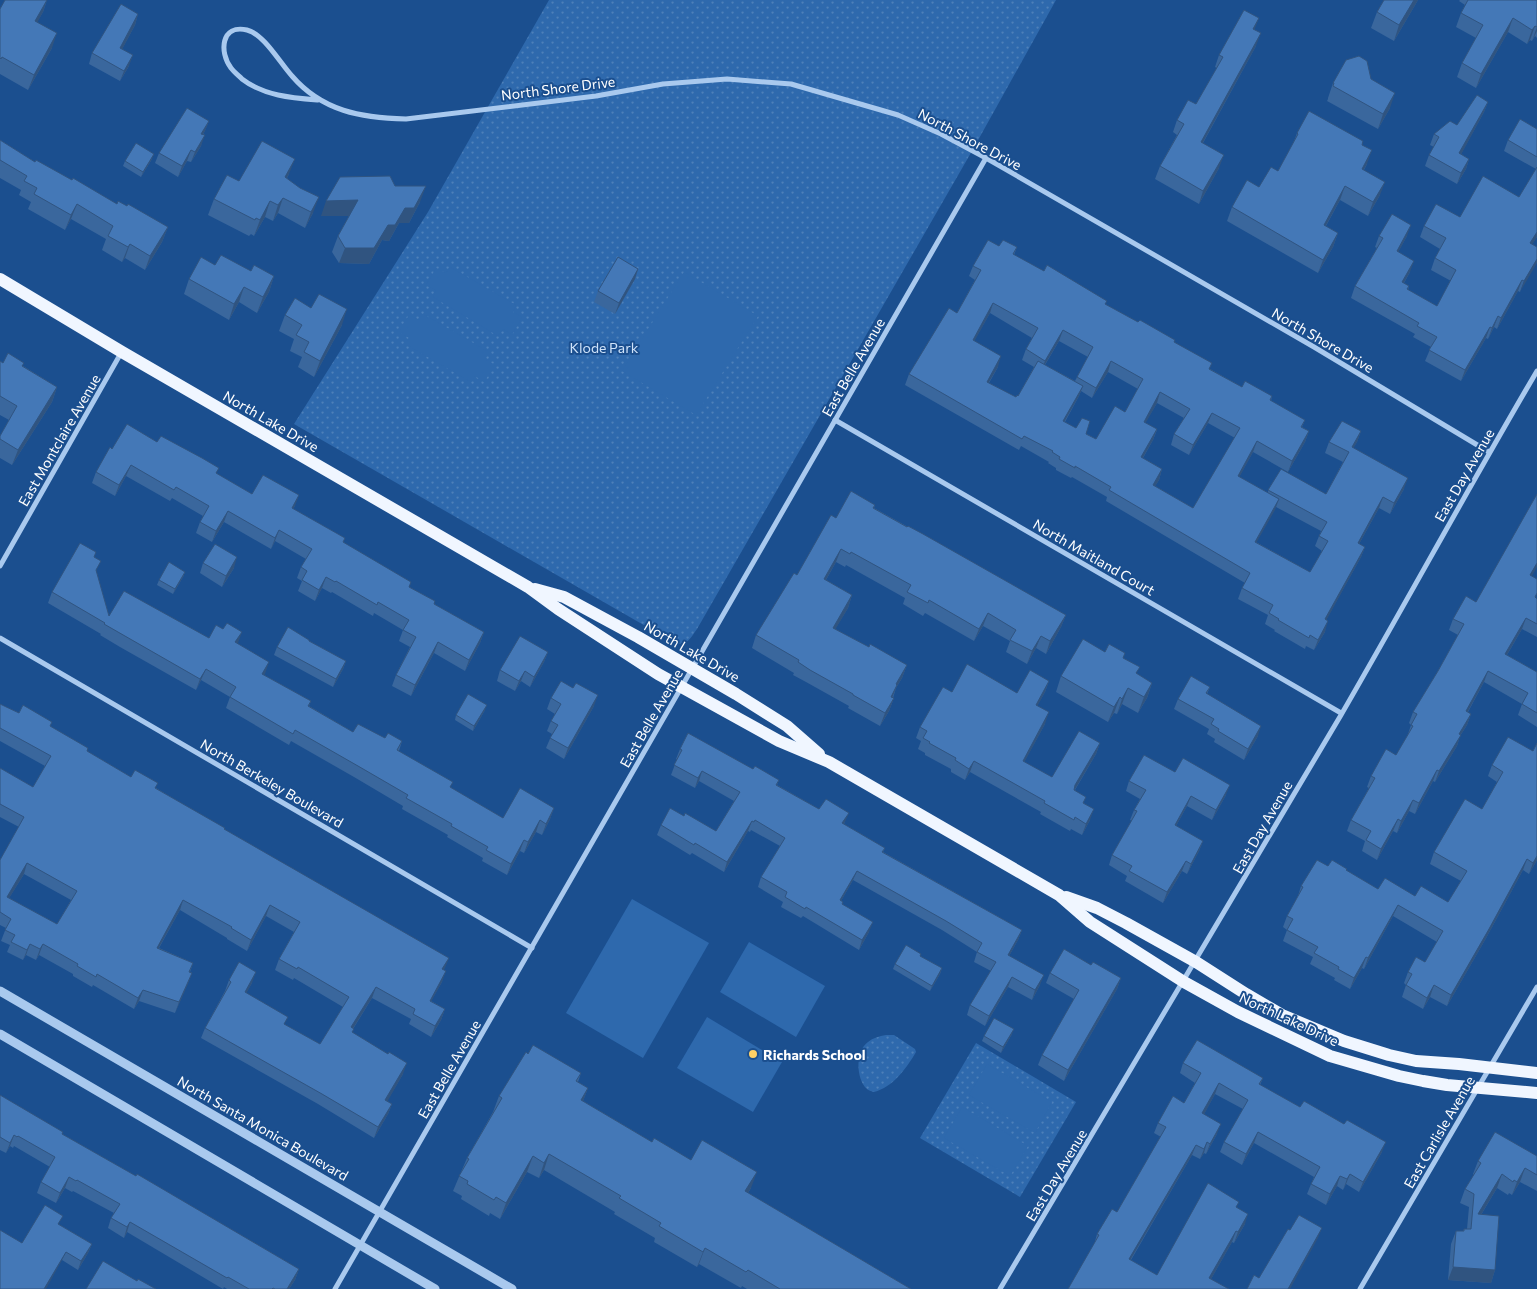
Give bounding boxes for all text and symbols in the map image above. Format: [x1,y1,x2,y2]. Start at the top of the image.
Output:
street label: North Shore Drive [500,73,616,103]
street label: North Shore Drive [915,105,1025,173]
street label: North Shore Drive [1269,304,1377,376]
street label: East Belle Avenue [818,315,888,419]
park label: Klode Park [570,339,639,356]
street label: East Montclaire Avenue [14,371,104,509]
street label: North Lake Drive [220,387,322,455]
street label: East Day Avenue [1431,426,1497,524]
street label: North Maitland Court [1030,515,1158,599]
street label: North Lake Drive [641,617,743,685]
street label: East Belle Avenue [616,666,686,770]
street label: North Berkeley Boulevard [198,735,346,831]
street label: East Day Avenue [1229,778,1295,876]
street label: North Lake Drive [1237,989,1341,1049]
street label: East Belle Avenue [414,1017,484,1121]
place label: Richards School [763,1046,866,1063]
marker: Richards School [747,1048,759,1060]
street label: North Santa Monica Boulevard [175,1072,351,1184]
street label: East Carlisle Avenue [1400,1073,1478,1191]
street label: East Day Avenue [1022,1126,1090,1224]

